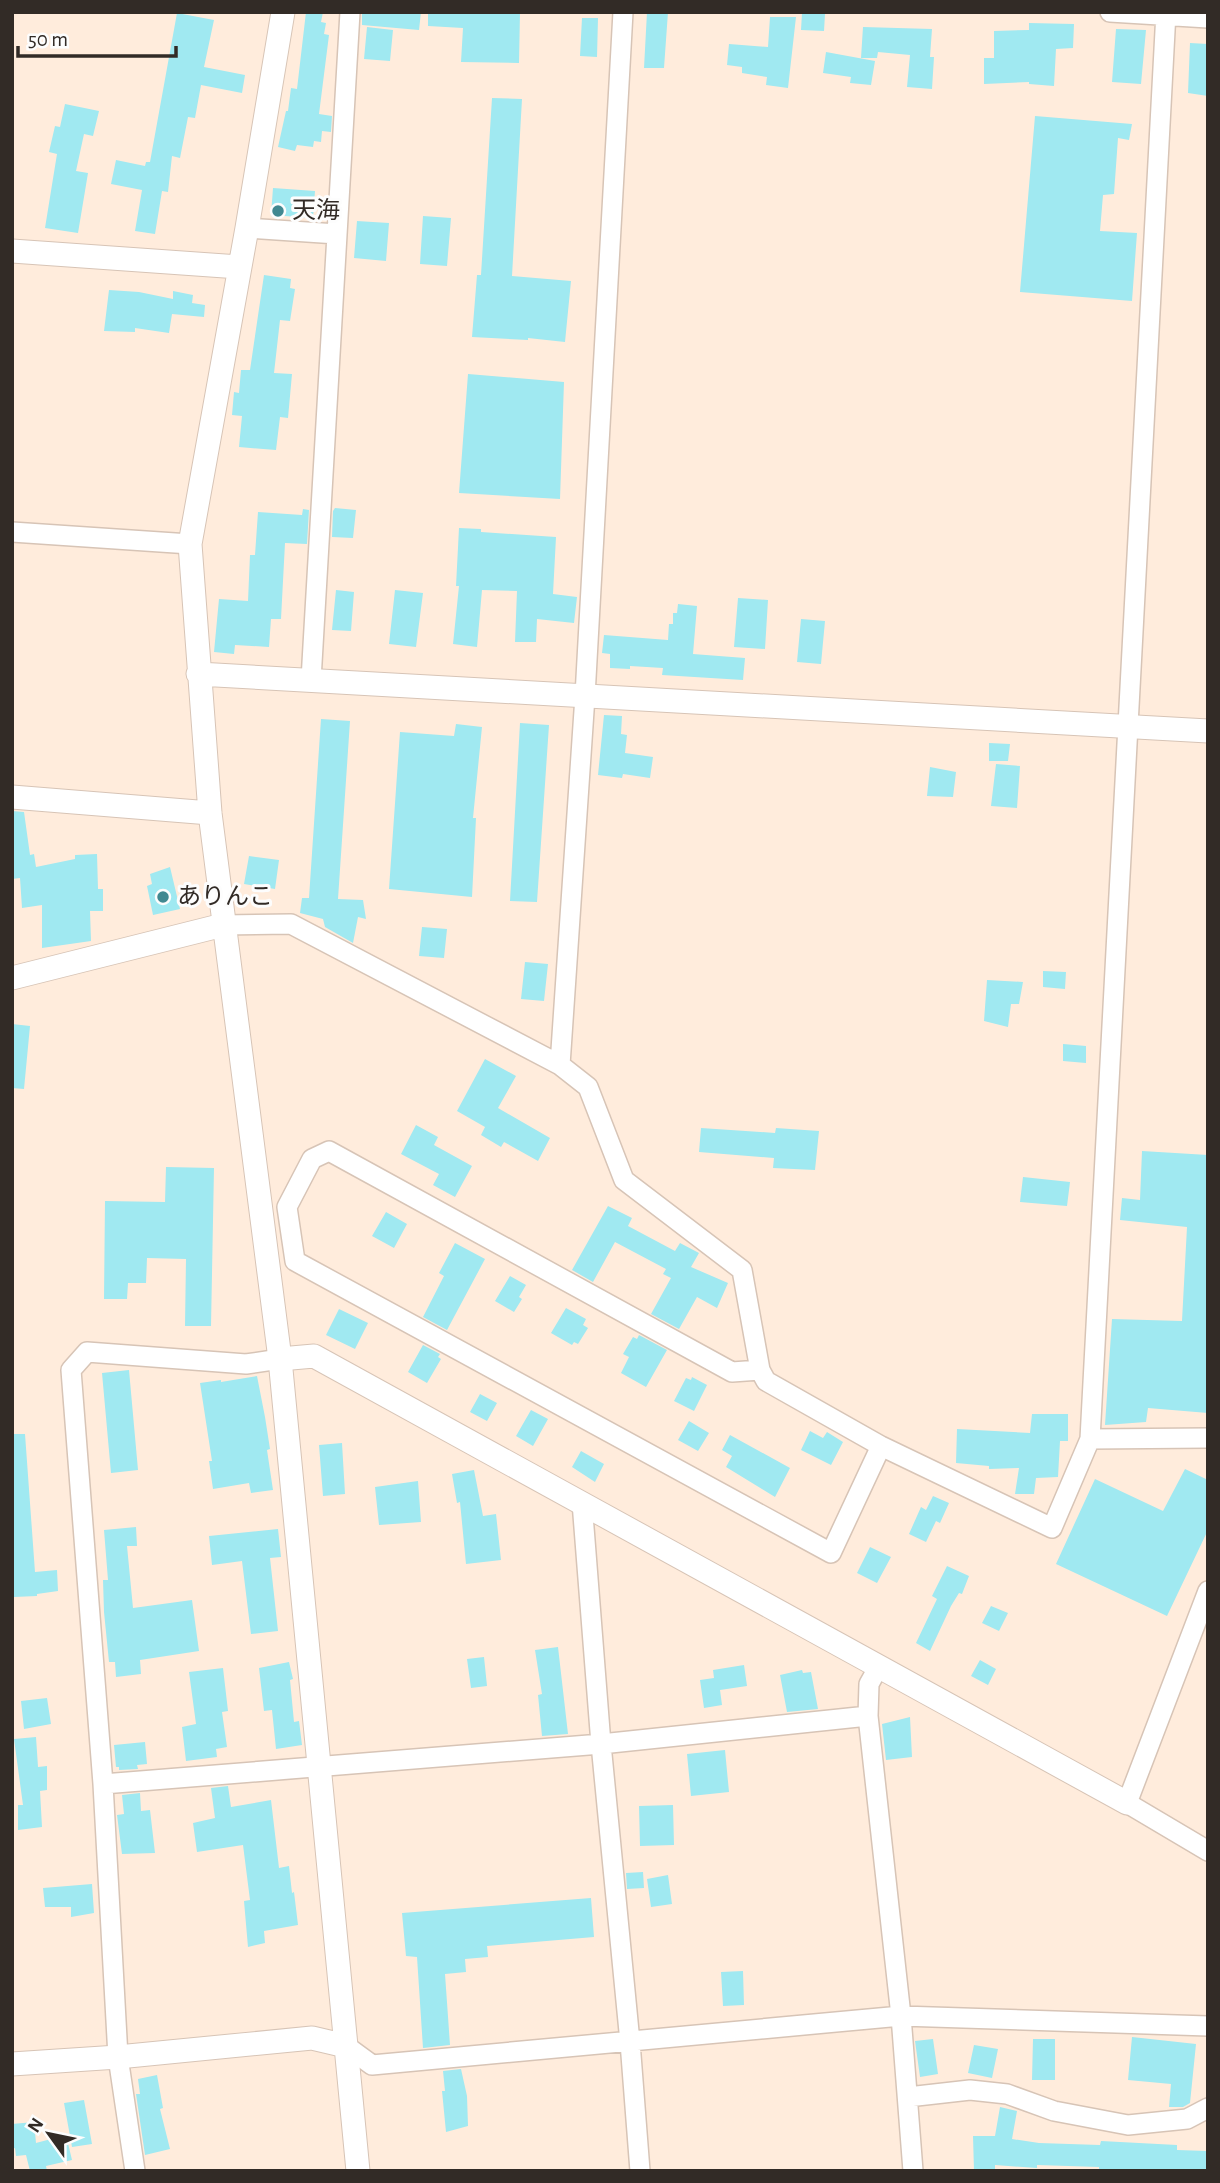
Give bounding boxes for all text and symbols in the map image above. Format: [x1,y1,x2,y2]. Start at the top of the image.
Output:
scale bar [18,14,175,58]
text: 50 m [28,29,68,50]
place label: 天海 [292,197,340,223]
marker: 天海 [270,203,286,219]
place label: ありんこ [177,884,273,909]
marker: ありんこ [155,889,171,905]
north arrow [14,2099,84,2169]
text: N [24,2115,48,2136]

